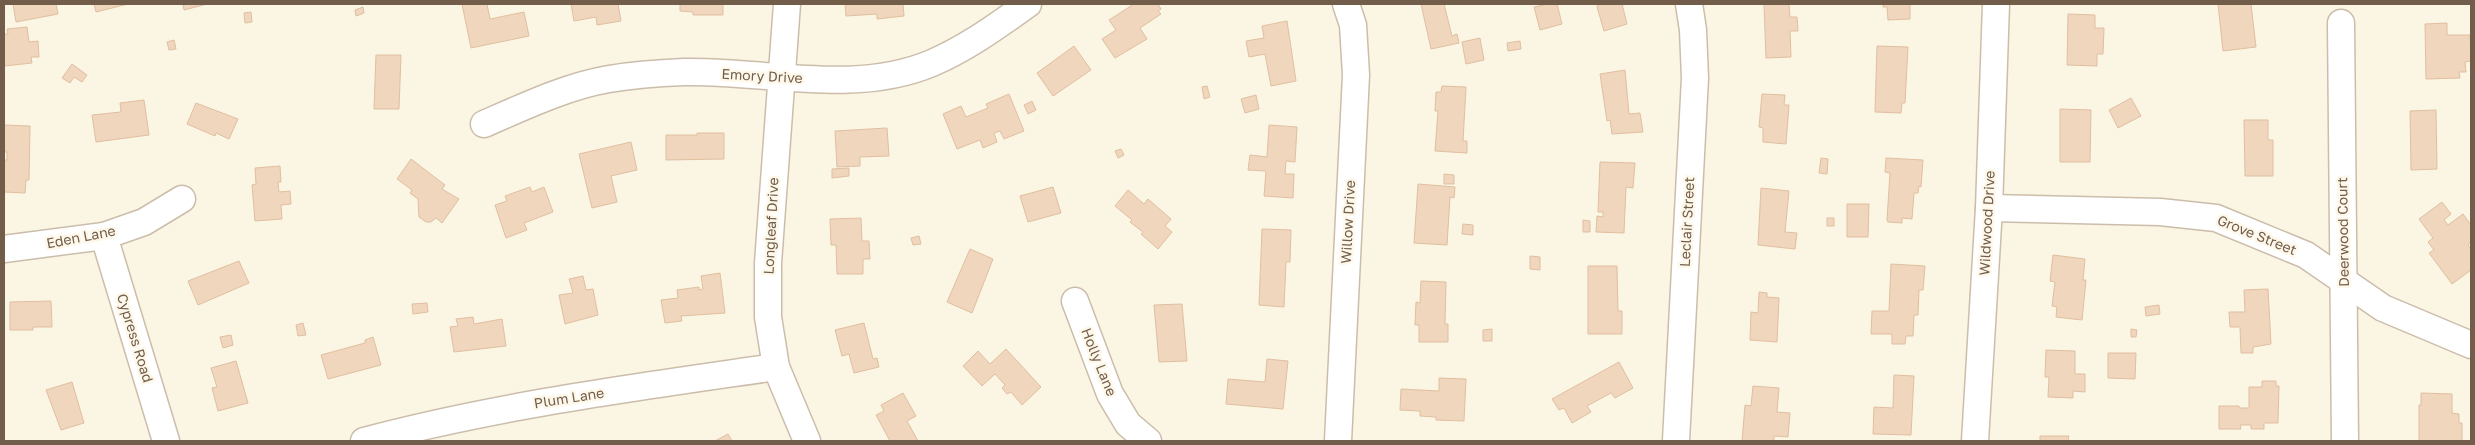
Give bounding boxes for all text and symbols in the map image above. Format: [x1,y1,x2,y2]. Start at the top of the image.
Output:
street label: Emory Drive [721,65,803,86]
street label: Wildwood Drive [1975,170,1998,276]
street label: Longleaf Drive [759,177,782,275]
street label: Leclair Street [1676,177,1697,267]
street label: Deerwood Court [2333,177,2352,287]
street label: Willow Drive [1337,180,1358,264]
street label: Grove Street [2215,211,2299,258]
street label: Eden Lane [45,221,117,252]
street label: Cypress Road [114,291,157,384]
street label: Holly Lane [1078,325,1121,398]
street label: Plum Lane [533,384,605,411]

